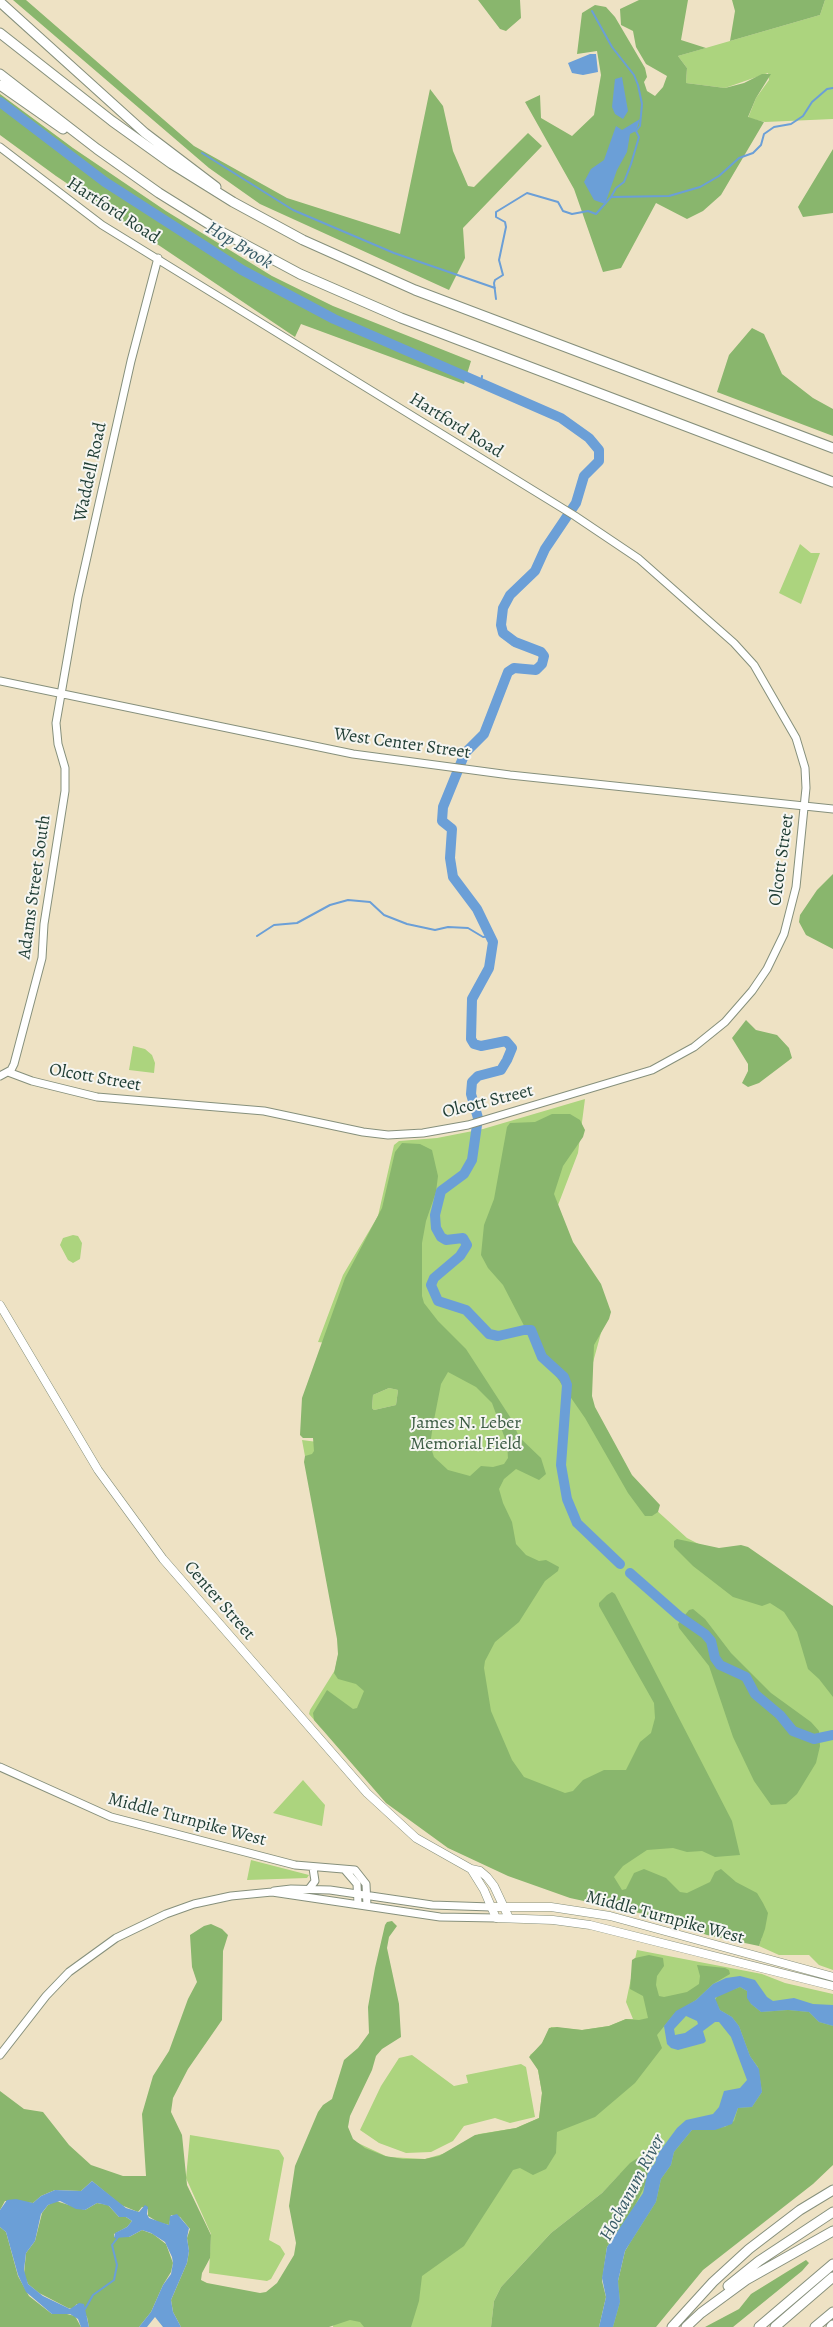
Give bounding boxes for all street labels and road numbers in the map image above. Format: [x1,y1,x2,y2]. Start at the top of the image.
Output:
street label: Hartford Road [62,173,164,249]
street label: Hartford Road [405,389,507,463]
street label: Waddell Road [70,420,112,524]
street label: West Center Street [332,724,472,764]
street label: Olcott Street [765,813,799,907]
street label: Adams Street South [14,814,56,960]
street label: Olcott Street [47,1059,143,1097]
street label: Olcott Street [440,1080,536,1124]
street label: Center Street [179,1557,259,1645]
street label: Middle Turnpike West [106,1789,268,1851]
street label: Middle Turnpike West [584,1887,746,1949]

